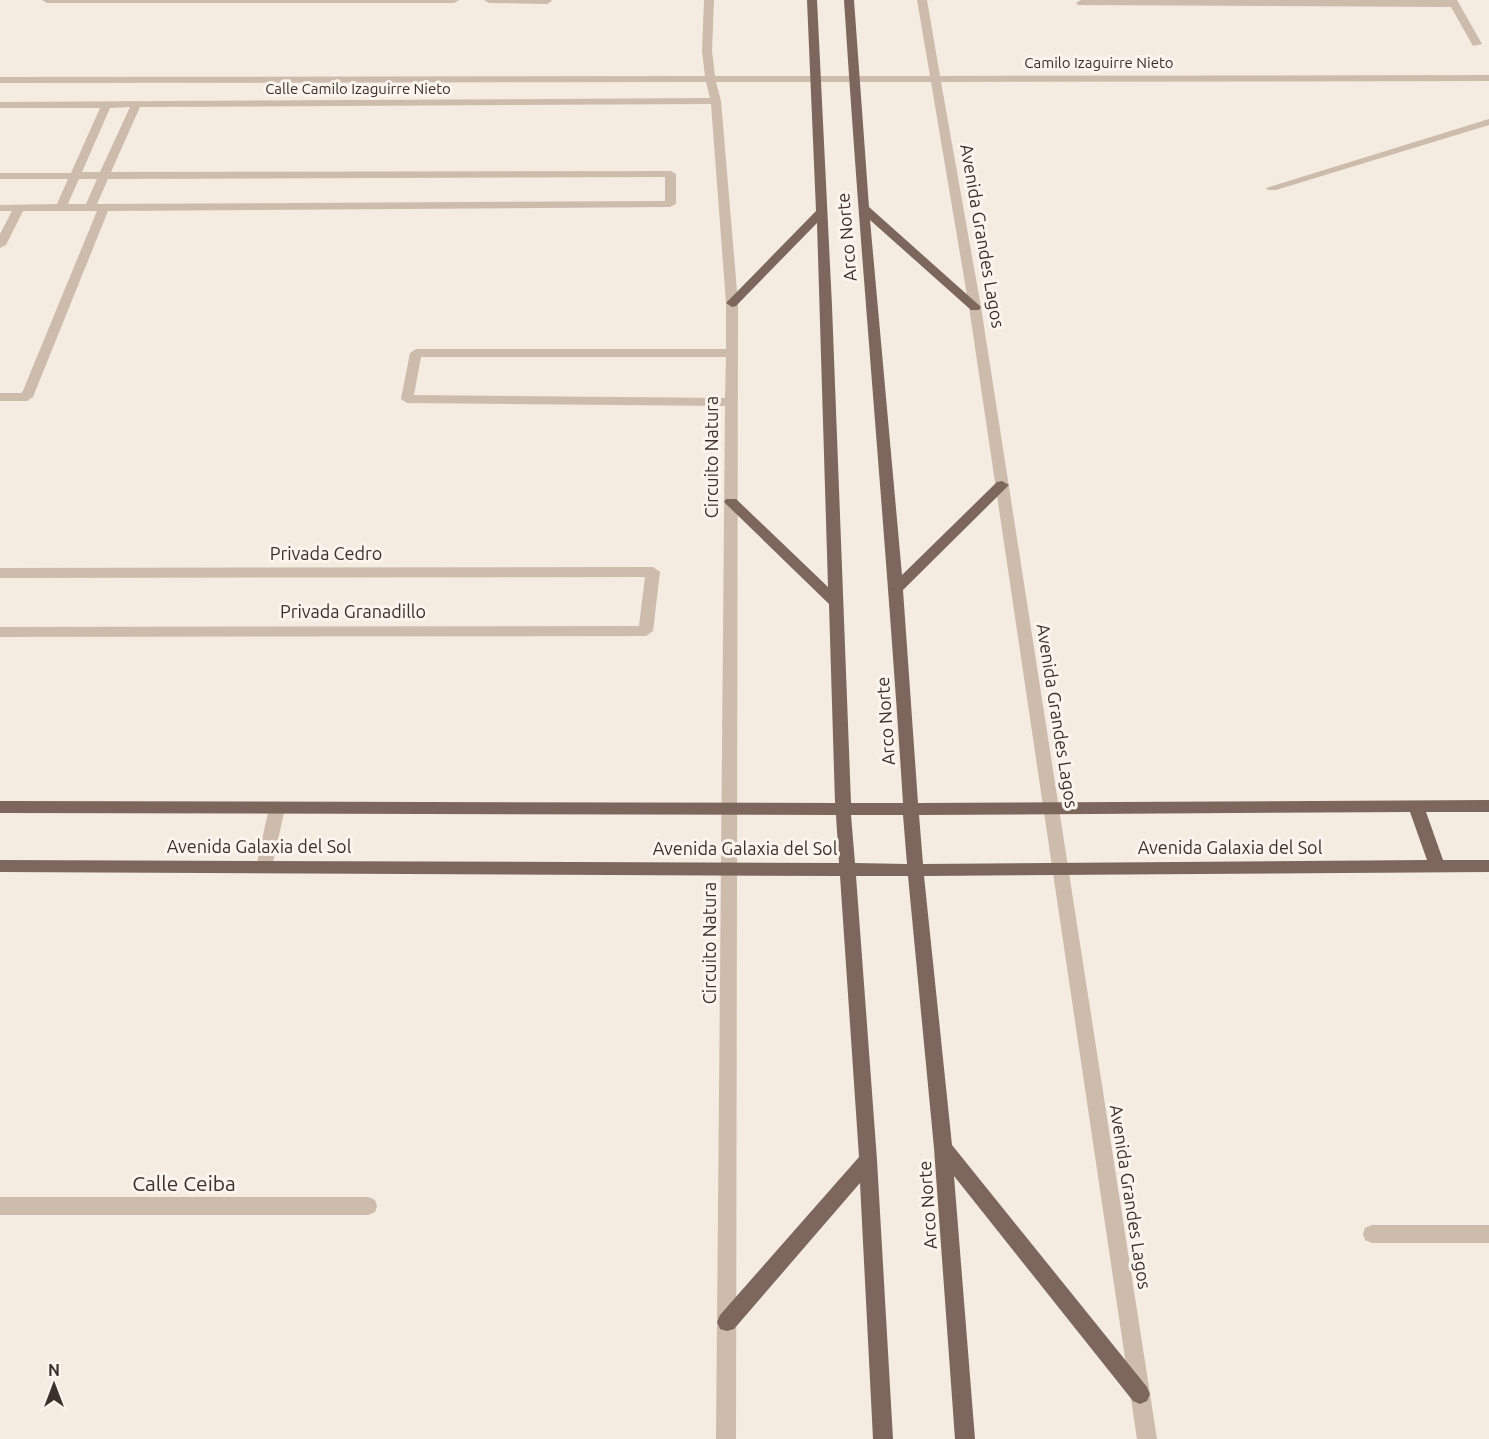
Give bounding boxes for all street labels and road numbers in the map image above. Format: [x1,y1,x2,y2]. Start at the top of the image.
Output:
street label: Camilo Izaguirre Nieto [1024,54,1174,71]
street label: Calle Camilo Izaguirre Nieto [265,80,451,97]
street label: Avenida Grandes Lagos [957,142,1009,330]
street label: Arco Norte [832,192,860,282]
street label: Circuito Natura [701,396,721,518]
street label: Privada Cedro [270,543,382,563]
street label: Privada Granadillo [280,601,426,621]
street label: Avenida Grandes Lagos [1034,622,1082,810]
street label: Arco Norte [872,676,898,766]
street label: Avenida Galaxia del Sol [167,836,352,856]
street label: Avenida Galaxia del Sol [1138,837,1323,857]
street label: Avenida Galaxia del Sol [653,838,838,858]
street label: Circuito Natura [699,882,719,1004]
street label: Avenida Grandes Lagos [1107,1103,1155,1291]
street label: Arco Norte [914,1160,940,1250]
street label: Calle Ceiba [132,1171,236,1195]

